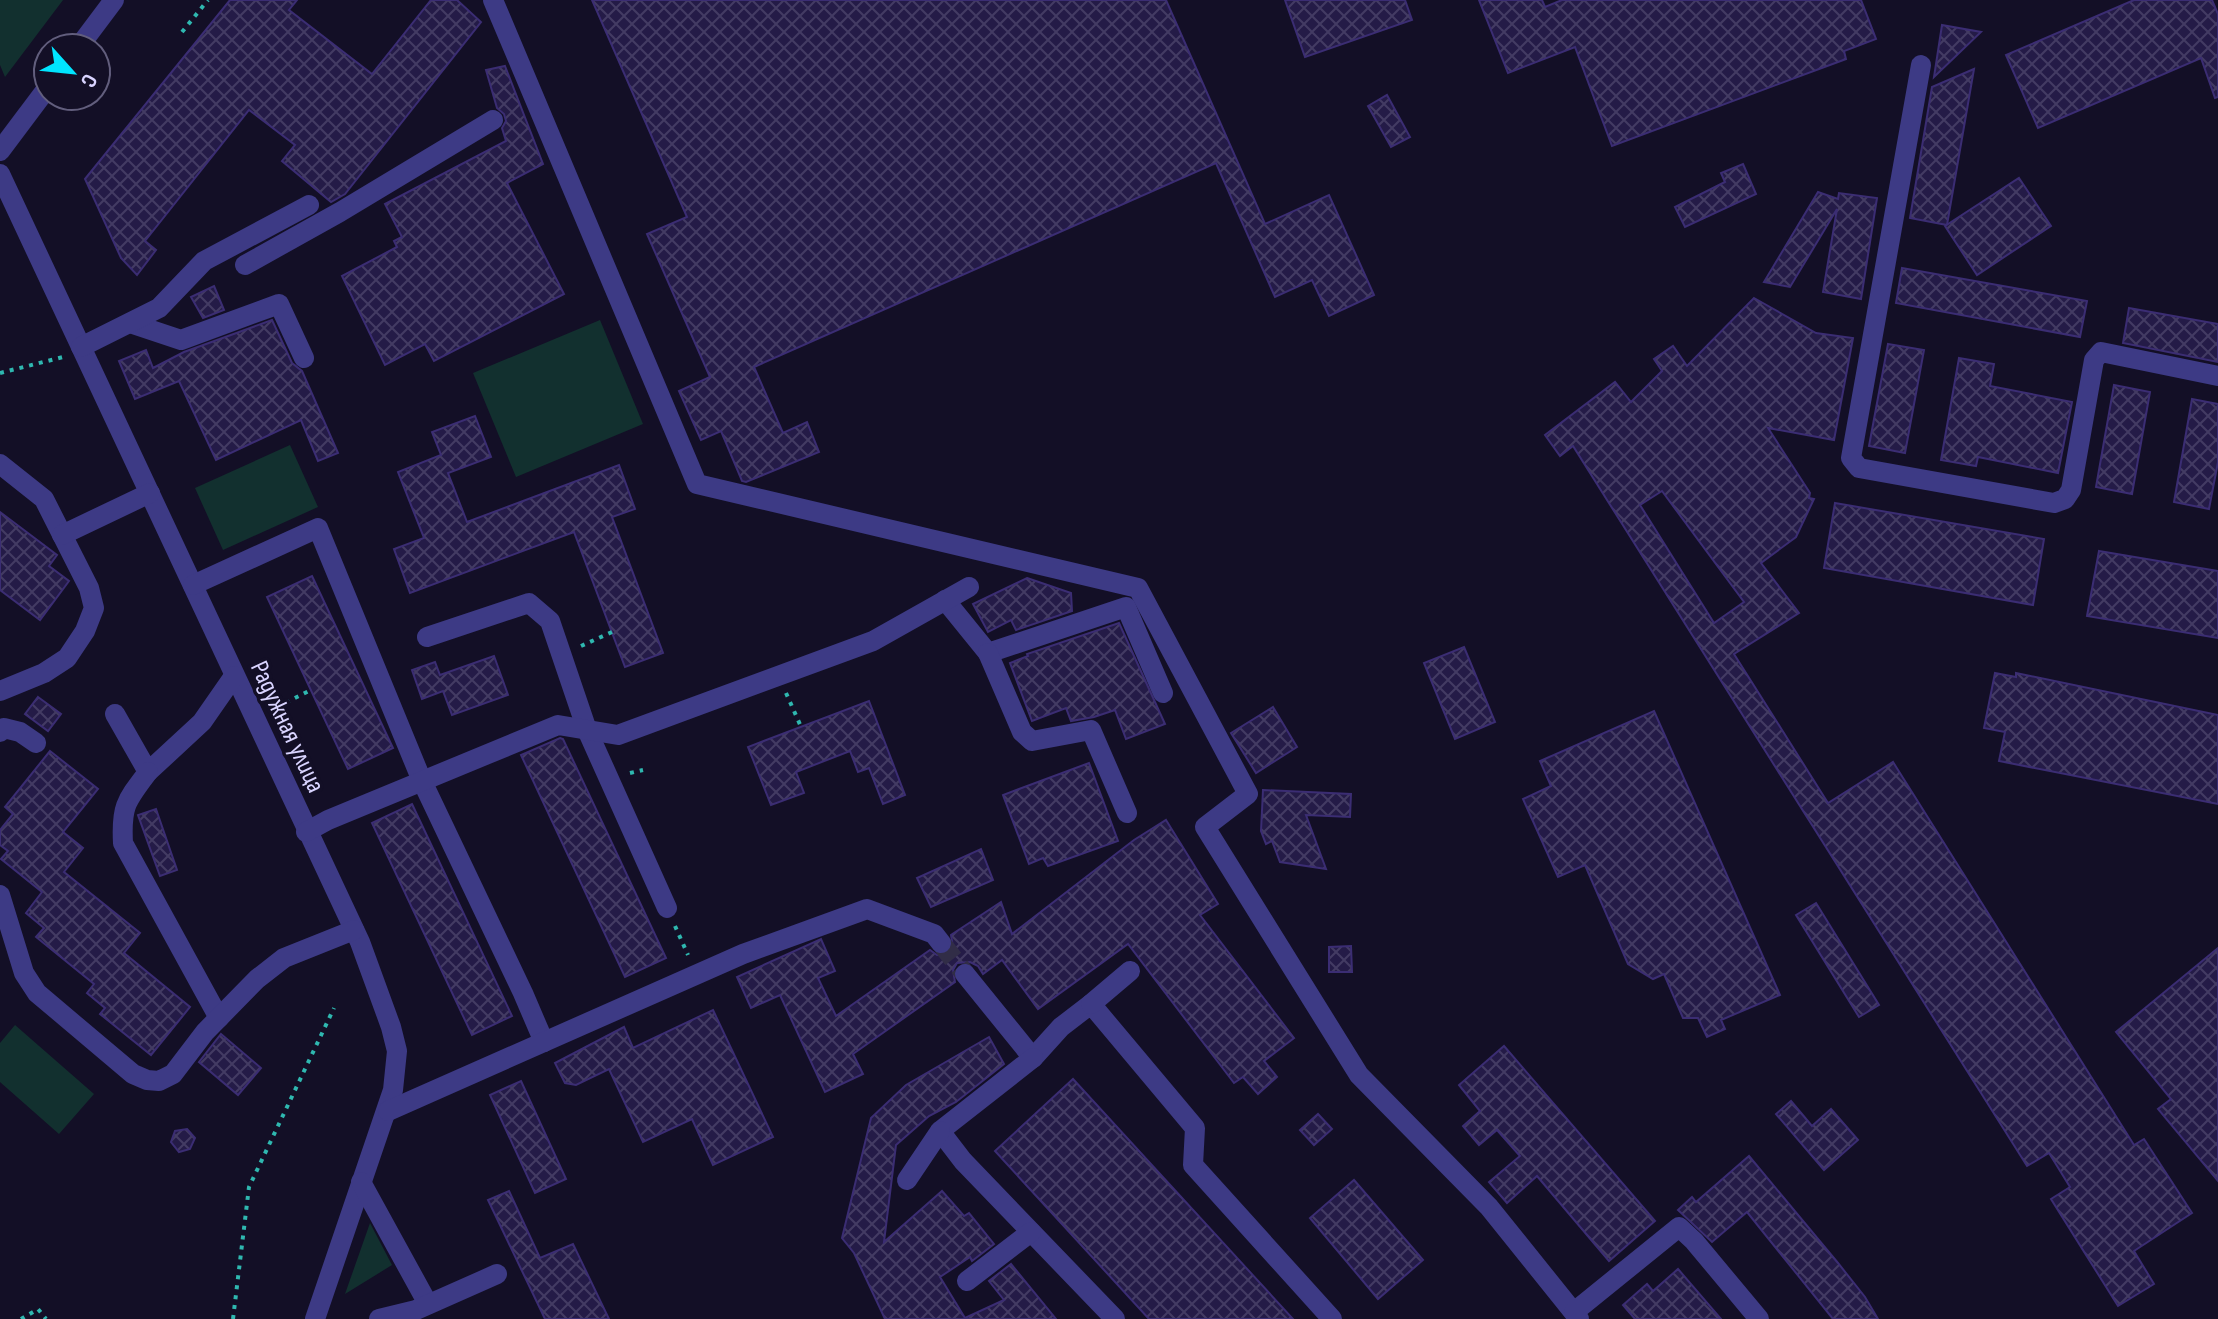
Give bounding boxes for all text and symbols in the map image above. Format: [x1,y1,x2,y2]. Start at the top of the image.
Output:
north arrow [32,32,112,112]
text: С [74,69,103,92]
street label: Радужная улица [243,656,331,798]

